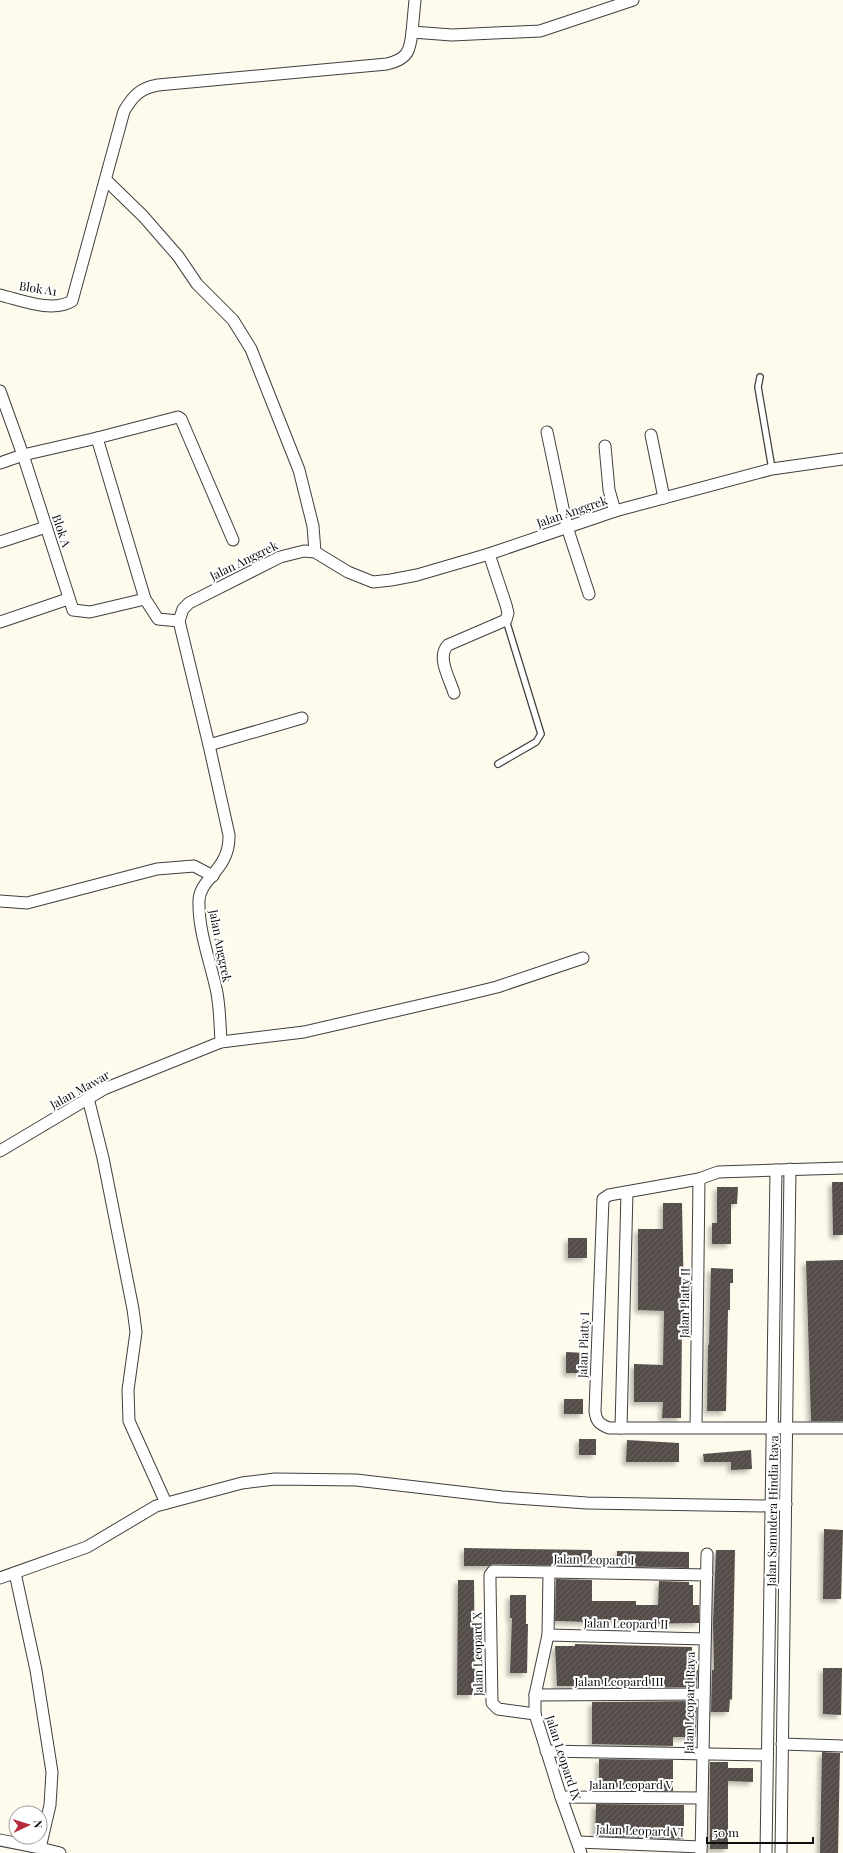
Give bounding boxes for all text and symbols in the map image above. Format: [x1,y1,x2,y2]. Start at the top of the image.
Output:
street label: Blok A1 [18,277,59,299]
street label: Jalan Anggrek [533,491,610,531]
street label: Blok A [49,512,75,550]
street label: Jalan Anggrek [206,537,281,584]
street label: Jalan Anggrek [206,907,236,984]
street label: Jalan Mawar [46,1066,113,1113]
street label: Jalan Platty II [675,1268,693,1339]
street label: Jalan Platty I [574,1312,592,1379]
street label: Jalan Samudera Hindia Raya [763,1435,781,1588]
street label: Jalan Leopard I [552,1550,635,1568]
street label: Jalan Leopard X [468,1611,486,1697]
street label: Jalan Leopard II [582,1614,669,1632]
street label: Jalan Leopard Raya [680,1652,698,1755]
street label: Jalan Leopard III [573,1673,664,1689]
street label: Jalan Leopard IX [542,1712,585,1803]
street label: Jalan Leopard V [588,1776,673,1792]
north arrow [8,1805,48,1845]
scale bar [707,1819,813,1845]
text: N [31,1820,46,1829]
street label: Jalan Leopard VI [595,1820,684,1840]
text: 50 m [713,1824,739,1840]

